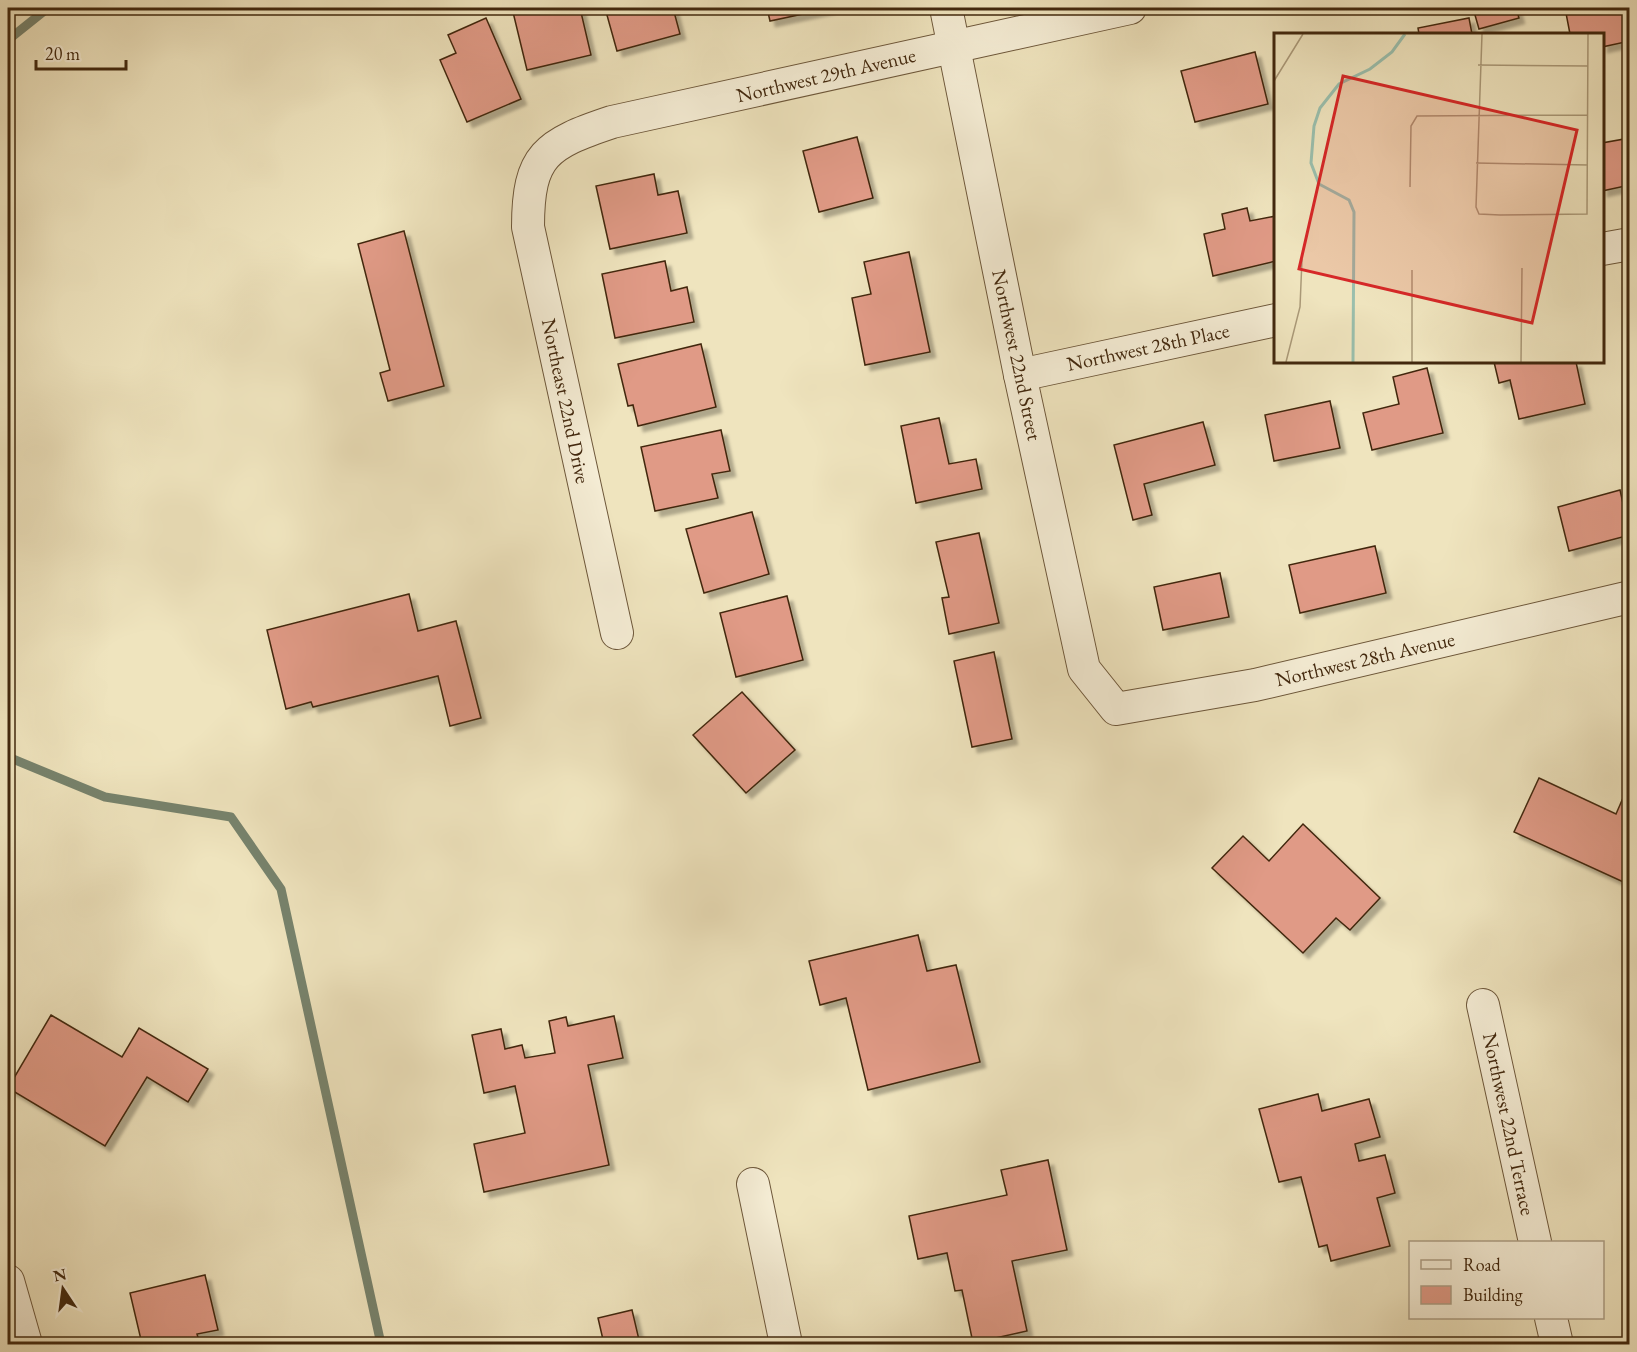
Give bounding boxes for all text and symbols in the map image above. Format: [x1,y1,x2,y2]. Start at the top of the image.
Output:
scale bar [36,33,126,71]
inset map [1274,33,1604,363]
text: 20 m [45,42,80,65]
street label: Northwest 29th Avenue [734,42,918,108]
street label: Northwest 22nd Street [986,267,1048,444]
street label: Northeast 22nd Drive [536,316,596,486]
street label: Northwest 28th Place [1064,317,1232,377]
street label: Northwest 28th Avenue [1273,626,1457,692]
street label: Northwest 22nd Terrace [1477,1030,1541,1218]
legend [1409,1241,1604,1319]
text: Road [1463,1253,1502,1276]
north arrow [33,1259,93,1319]
text: N [51,1263,68,1287]
text: Building [1463,1283,1523,1306]

